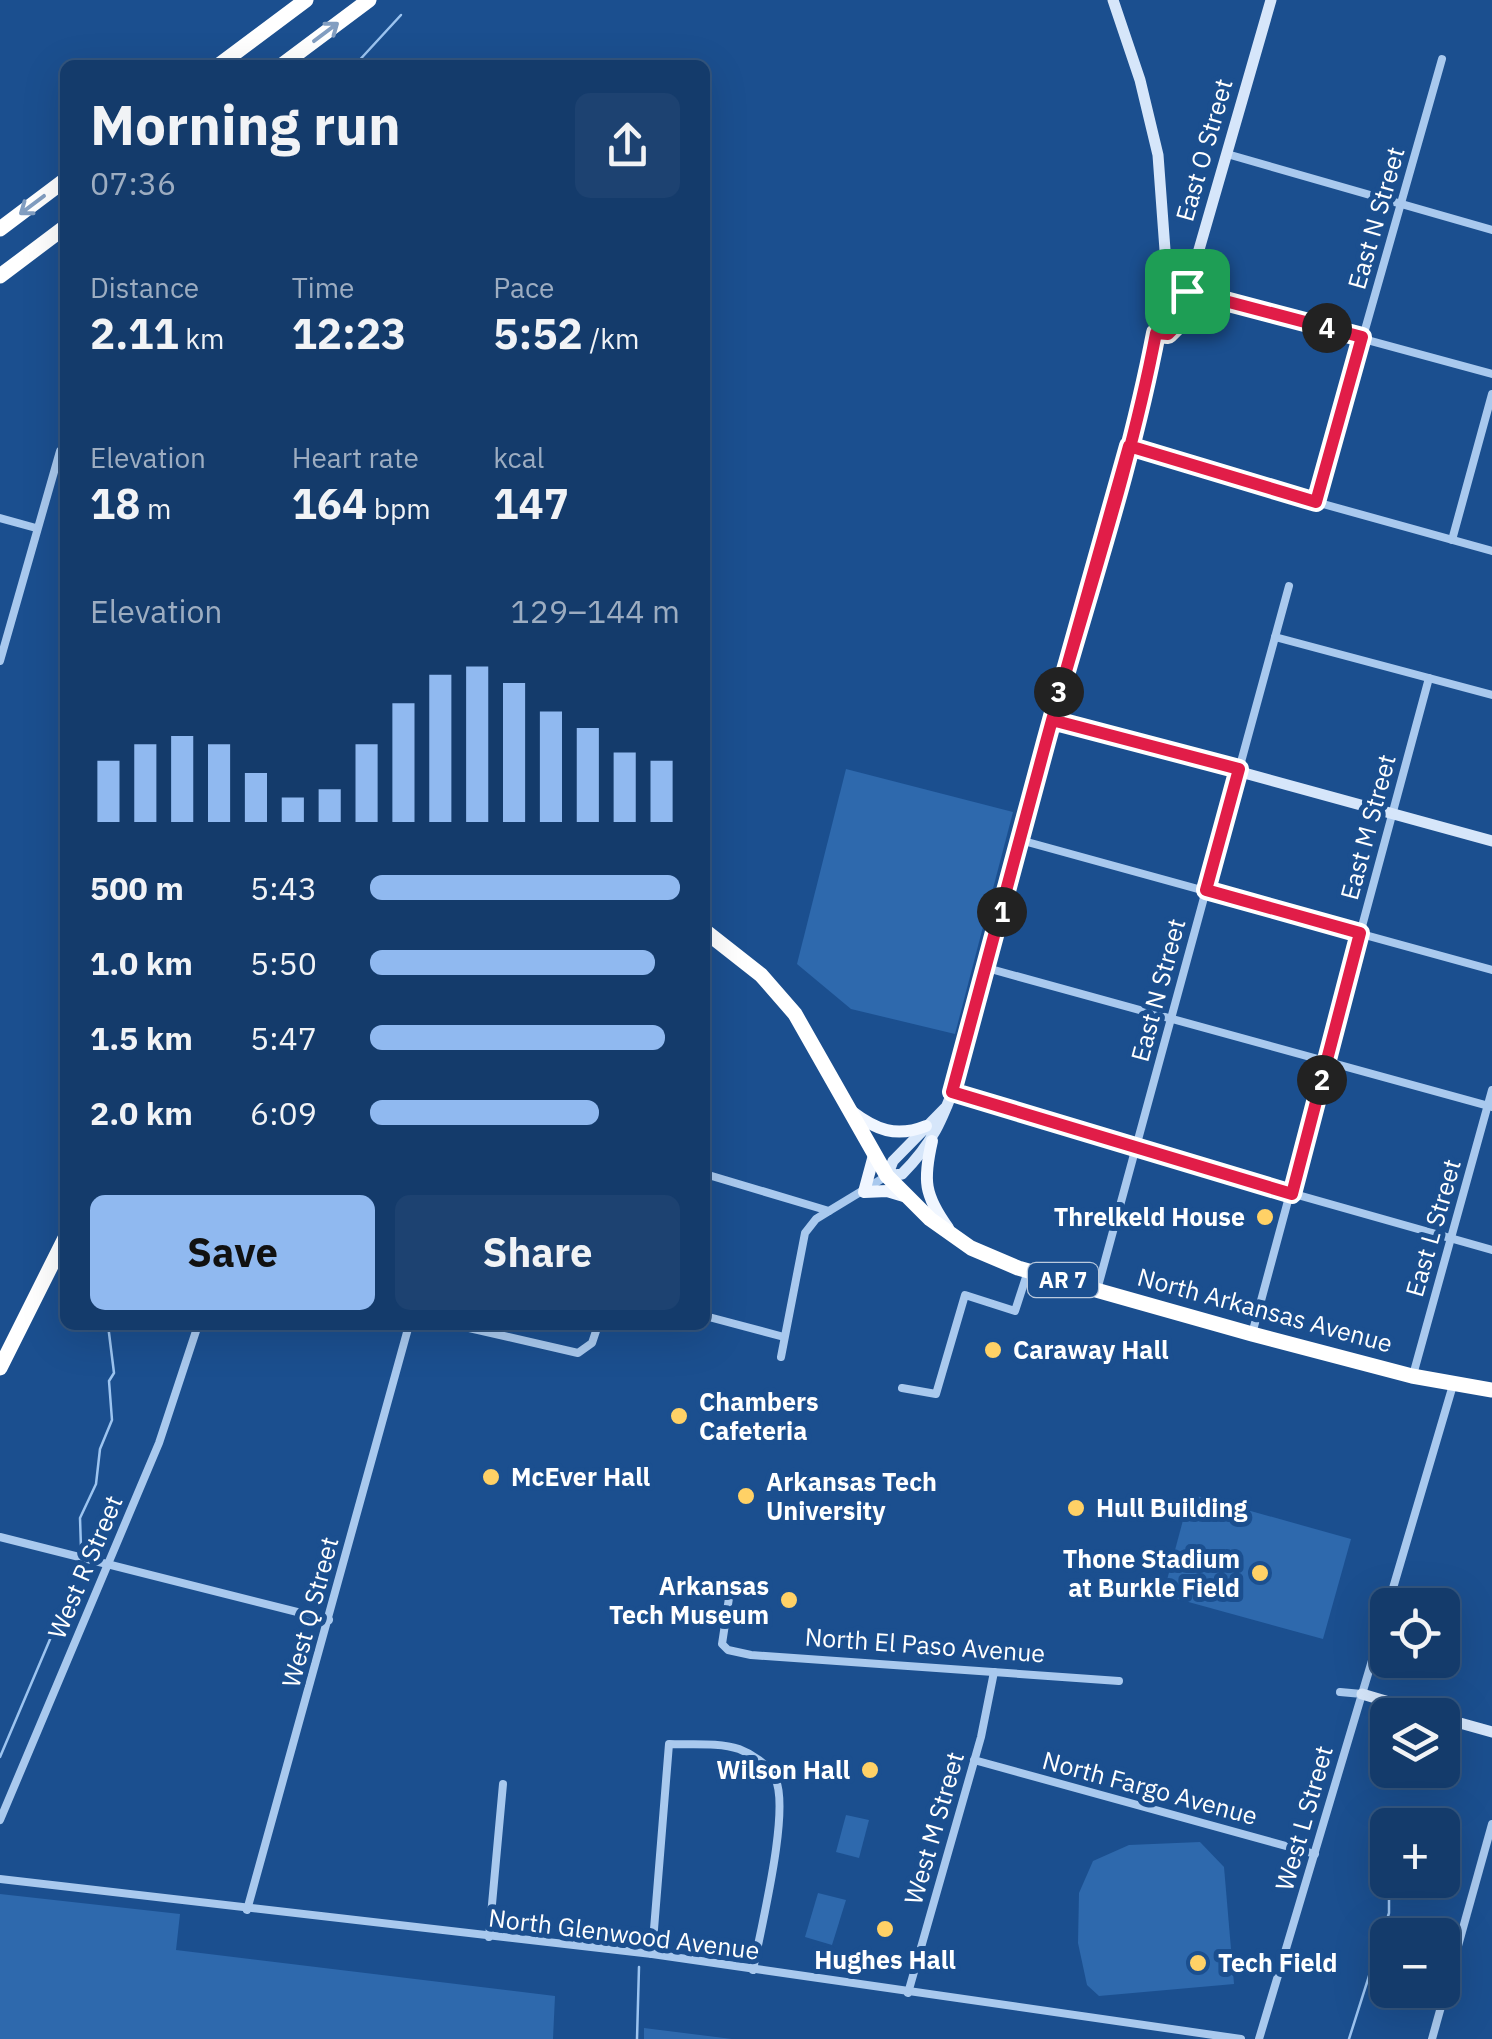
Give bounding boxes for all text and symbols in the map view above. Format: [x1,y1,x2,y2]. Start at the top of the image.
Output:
one-way arrow [312,22,339,43]
street label: East O Street [1167,75,1240,225]
text: Morning run [90,89,401,160]
button: share [575,93,680,198]
street label: East N Street [1339,143,1412,293]
text: 07:36 [90,162,176,204]
one-way arrow [20,193,46,215]
pin [1145,249,1230,334]
icon: arrive [1160,264,1215,319]
text: Distance [90,269,199,306]
text: Time [292,269,355,306]
text: Pace [493,269,554,306]
pin: 4 [1302,303,1352,353]
text: 2.11 [90,306,179,361]
text: 12:23 [292,306,406,361]
text: 5:52 [493,306,583,361]
text: 4 [1319,309,1335,346]
text: km [179,320,224,357]
text: /km [583,320,639,357]
text: Elevation [90,439,206,476]
text: Heart rate [292,439,419,476]
text: kcal [493,439,544,476]
text: 18 [90,476,140,531]
text: 164 [292,476,367,531]
text: 147 [493,476,569,531]
text: m [140,490,171,527]
text: bpm [367,490,431,527]
text: Elevation [90,590,223,632]
text: 129–144 m [510,590,680,632]
pin: 3 [1034,667,1084,717]
text: 3 [1051,673,1067,710]
street label: East M Street [1332,750,1403,903]
text: 500 m [90,867,184,909]
text: 5:43 [250,867,317,909]
pin: 1 [977,887,1027,937]
text: 1 [994,893,1010,930]
street label: East N Street [1123,915,1192,1065]
text: 1.0 km [90,942,193,984]
text: 5:50 [250,942,317,984]
text: 1.5 km [90,1017,193,1059]
text: 5:47 [250,1017,317,1059]
pin: 2 [1297,1055,1347,1105]
text: 2 [1314,1061,1330,1098]
text: 2.0 km [90,1092,193,1134]
text: 6:09 [250,1092,317,1134]
street label: East L Street [1397,1155,1468,1300]
button: Save [90,1195,375,1310]
button: Share [395,1195,680,1310]
place label: Threlkeld House [1054,1200,1245,1233]
marker: Threlkeld House [1254,1206,1276,1228]
street label: North Arkansas Avenue [1134,1260,1396,1359]
road number: AR 7 [1028,1263,1098,1297]
place label: Caraway Hall [1013,1333,1169,1366]
marker: Caraway Hall [982,1339,1004,1361]
place label: Chambers Cafeteria [699,1385,819,1447]
marker: Chambers Cafeteria [668,1405,690,1427]
place label: McEver Hall [511,1460,651,1493]
place label: Arkansas Tech University [766,1465,937,1527]
marker: McEver Hall [480,1466,502,1488]
marker: Arkansas Tech University [735,1485,757,1507]
street label: West R Street [40,1490,130,1644]
place label: Hull Building [1096,1491,1247,1524]
marker: Hull Building [1065,1497,1087,1519]
street label: West Q Street [274,1533,345,1691]
place label: Thone Stadium at Burkle Field [1063,1542,1240,1604]
marker: Thone Stadium at Burkle Field [1249,1562,1271,1584]
place label: Arkansas Tech Museum [609,1569,769,1631]
map controls [1370,1588,1460,2008]
button: locate [1370,1588,1460,1678]
marker: Arkansas Tech Museum [778,1589,800,1611]
street label: North El Paso Avenue [804,1620,1046,1669]
button: layers [1370,1698,1460,1788]
street label: West L Street [1267,1742,1340,1894]
street label: North Fargo Avenue [1039,1743,1261,1832]
street label: West M Street [896,1748,971,1908]
place label: Wilson Hall [716,1753,850,1786]
marker: Wilson Hall [859,1759,881,1781]
button: + [1370,1808,1460,1898]
street label: North Glenwood Avenue [487,1901,761,1967]
marker: Hughes Hall [874,1918,896,1940]
button: − [1370,1918,1460,2008]
place label: Hughes Hall [814,1943,956,1976]
place label: Tech Field [1218,1946,1337,1979]
marker: Tech Field [1187,1952,1209,1974]

